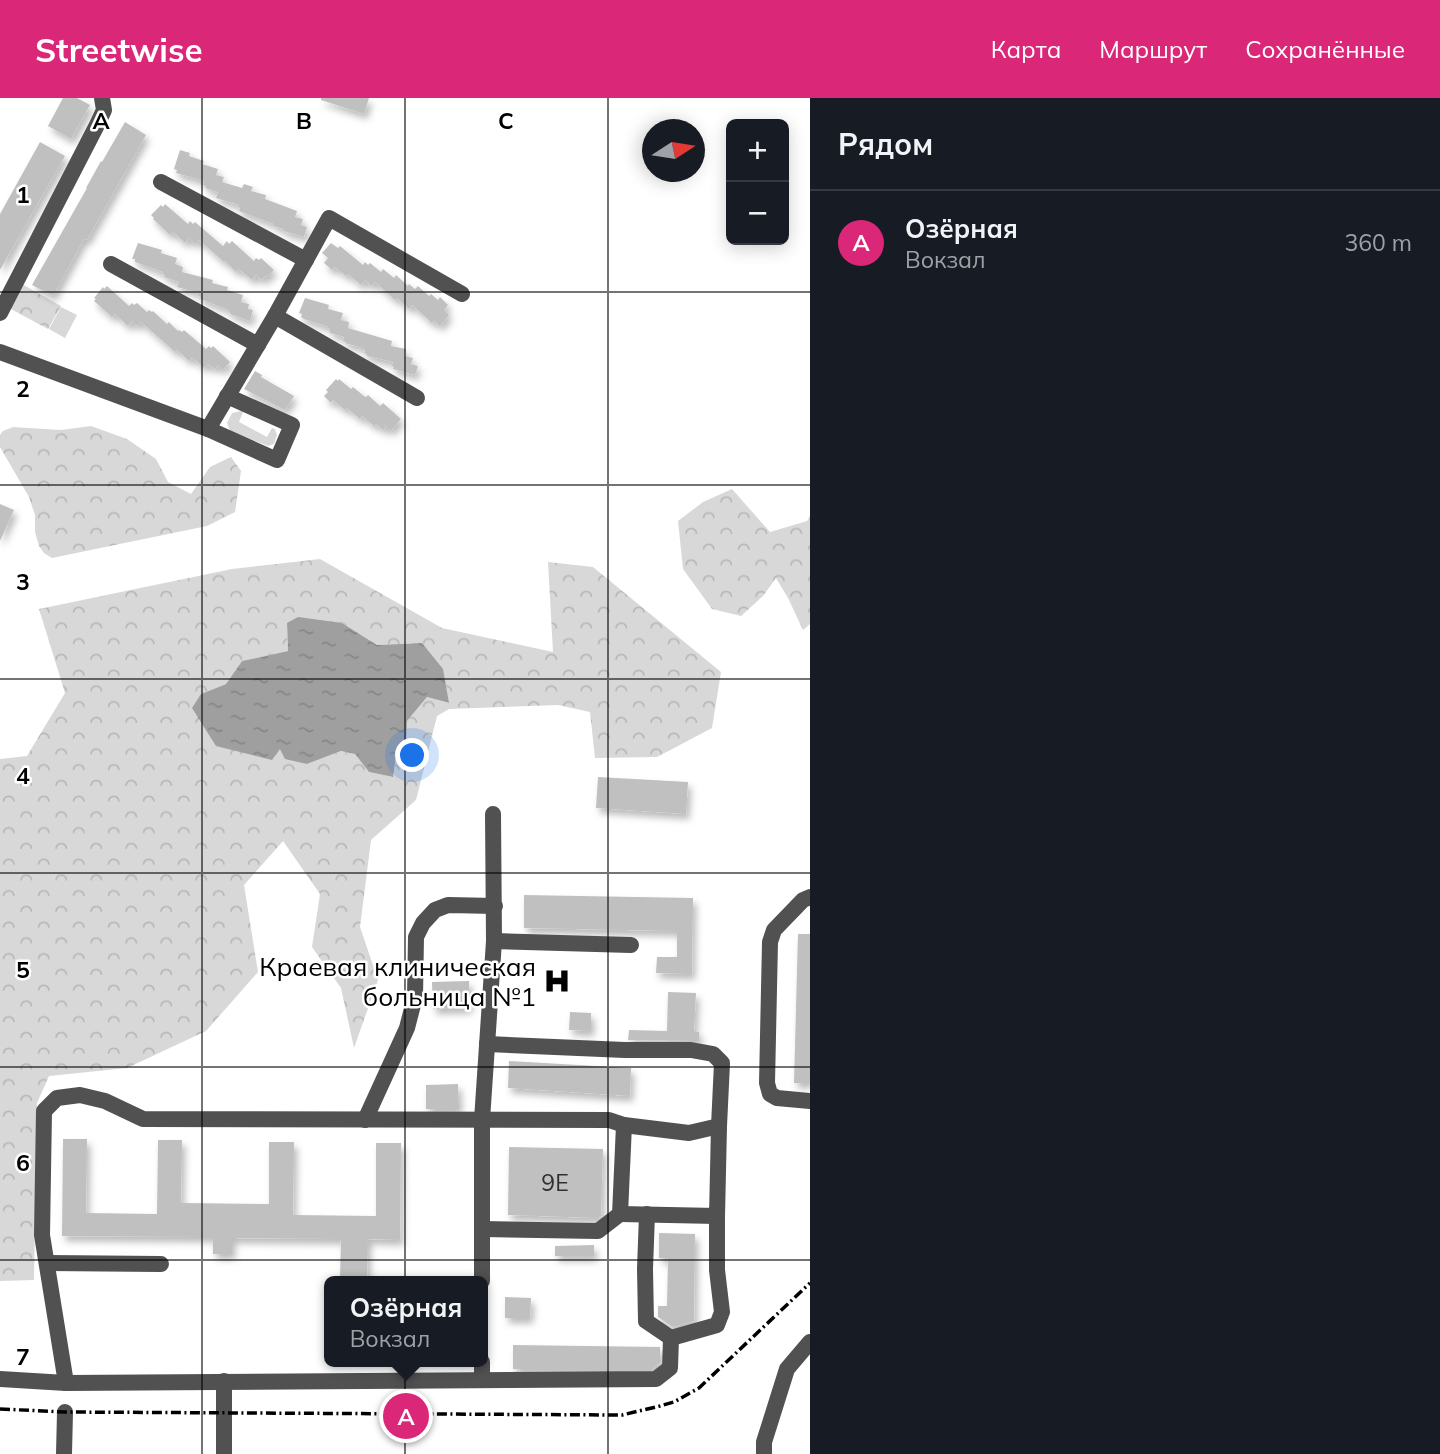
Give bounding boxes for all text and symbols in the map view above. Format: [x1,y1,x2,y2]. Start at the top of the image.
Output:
text: Streetwise [35,29,203,70]
text: Карта [991,34,1061,64]
text: Маршрут [1099,34,1207,64]
text: Сохранённые [1245,34,1405,64]
text: A [92,106,110,135]
text: B [296,106,312,135]
text: C [498,106,514,135]
north arrow [642,119,705,182]
map controls [726,119,789,245]
button: + [726,119,789,182]
text: Рядом [838,125,933,163]
text: 1 [16,180,30,209]
button: − [726,182,789,245]
text: Озёрная [905,212,1018,245]
text: A [852,228,870,257]
text: 360 m [1344,228,1412,257]
text: Вокзал [905,245,986,274]
text: 2 [16,374,30,403]
text: 3 [16,567,30,596]
your location [395,738,429,772]
text: 4 [16,761,30,790]
place label: Краевая клиническая больница №1 [259,950,536,1013]
text: 5 [16,955,30,984]
hospital icon: Краевая клиническая больница №1 [542,966,572,996]
text: 6 [16,1148,30,1177]
house number: 9Е [541,1168,569,1197]
popup [324,1276,488,1367]
text: Озёрная [350,1291,462,1324]
text: Вокзал [350,1324,430,1353]
text: 7 [16,1342,30,1371]
pin: A [383,1390,429,1442]

